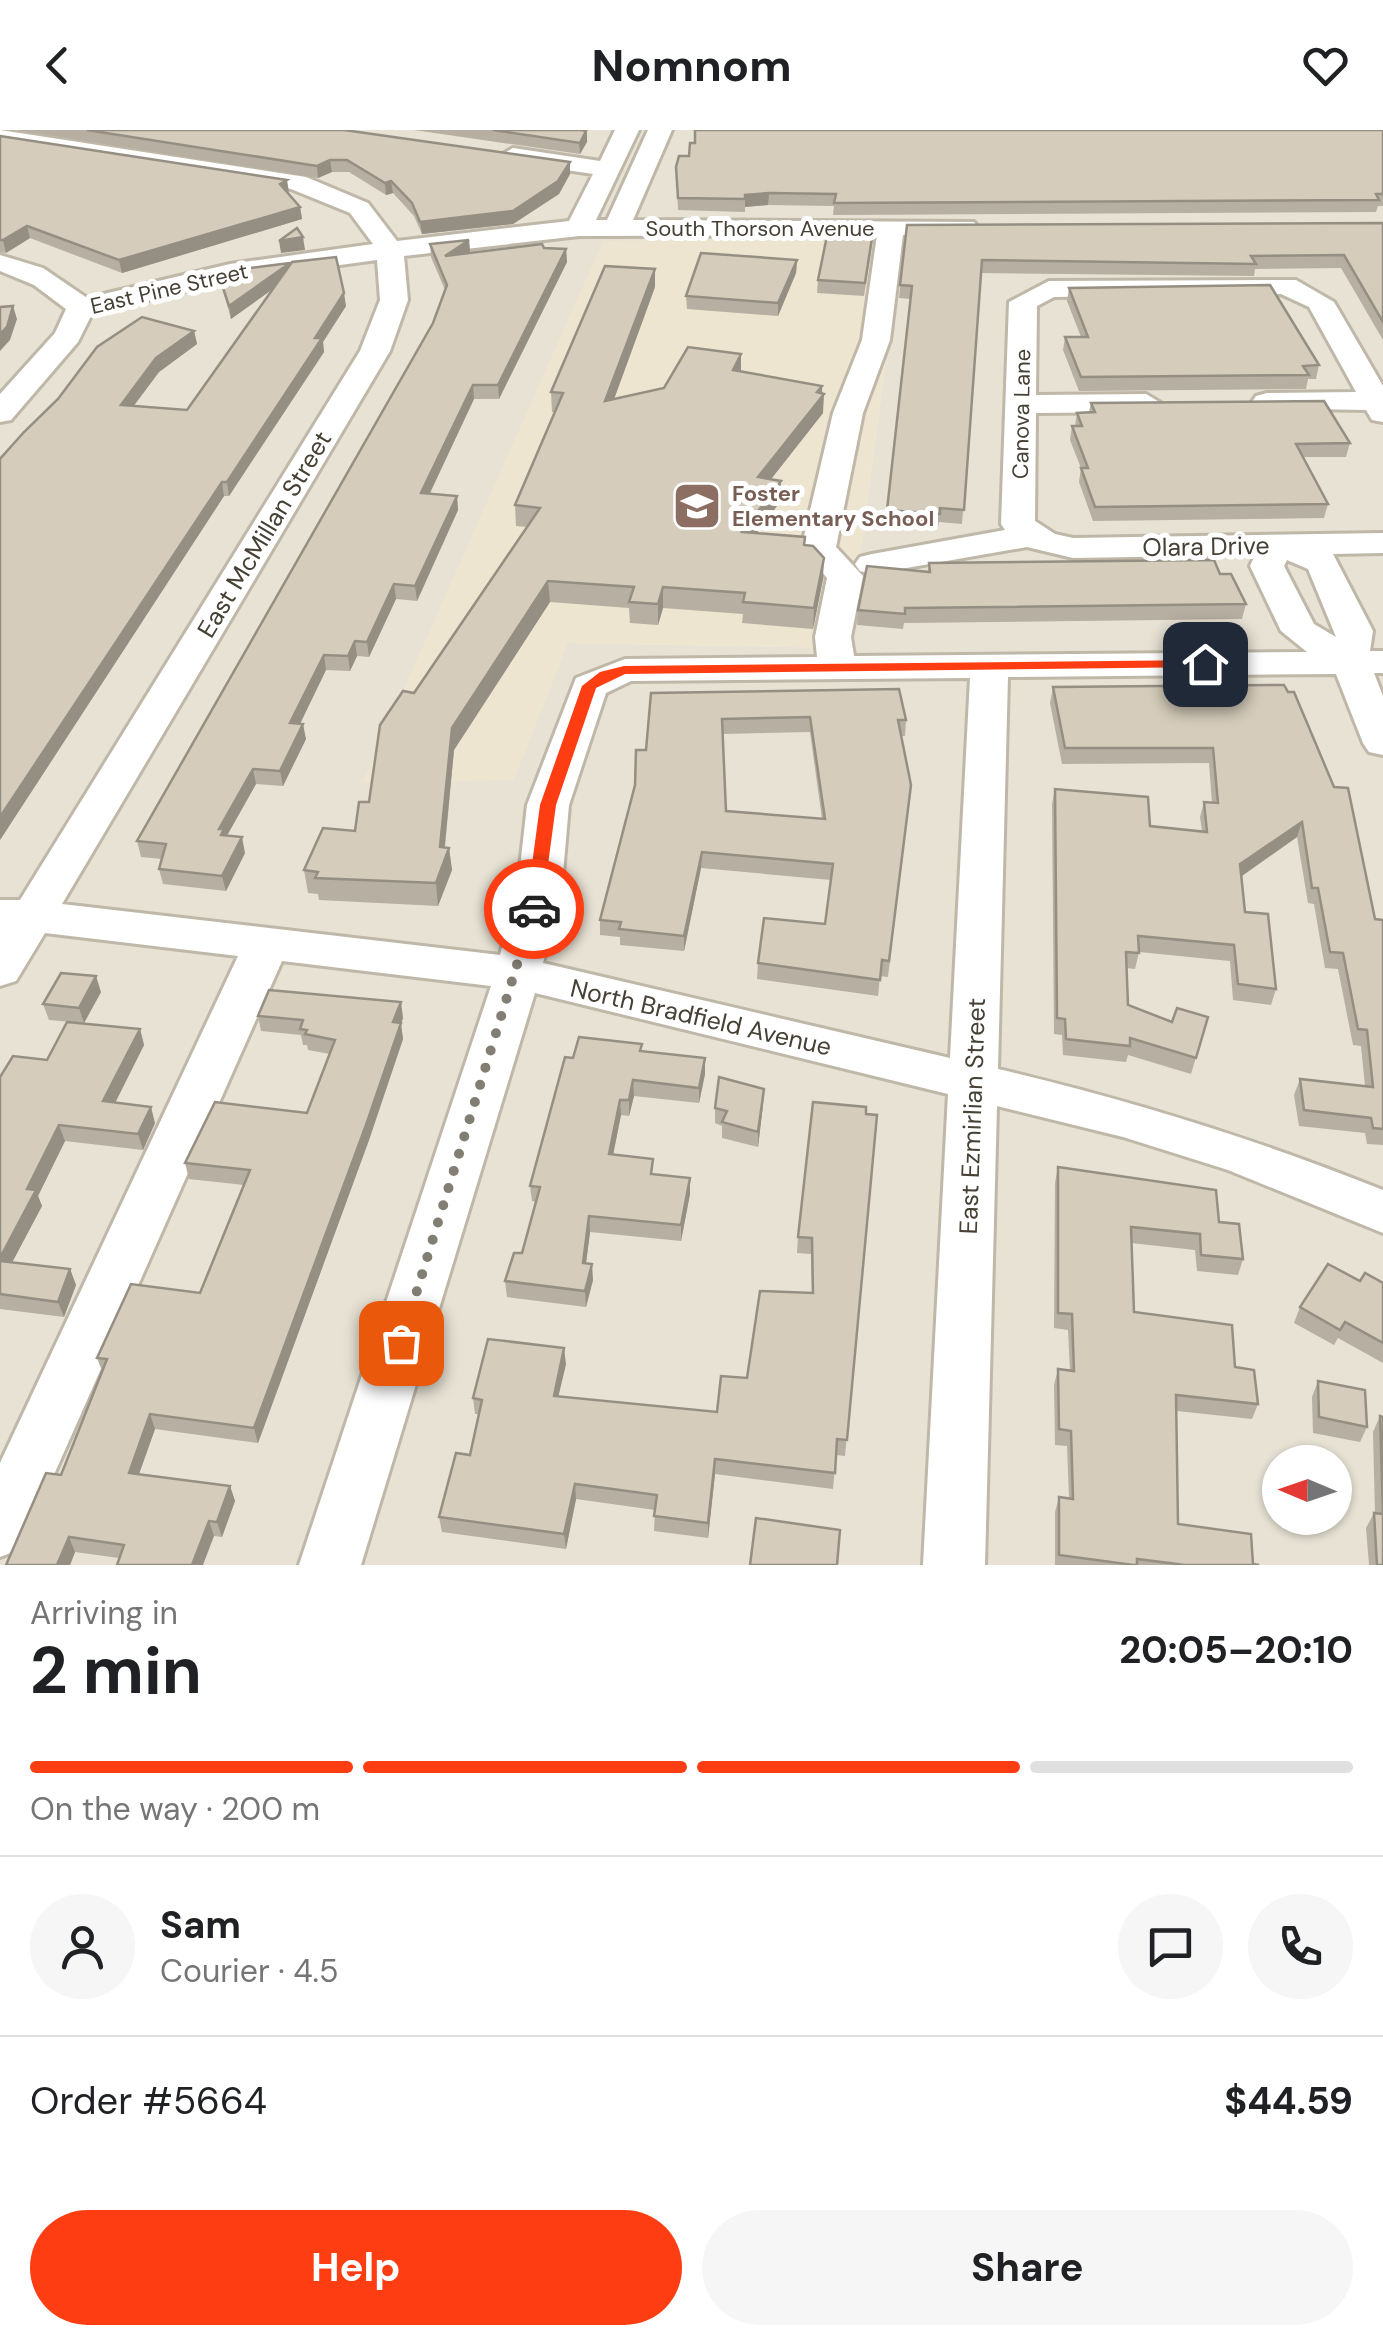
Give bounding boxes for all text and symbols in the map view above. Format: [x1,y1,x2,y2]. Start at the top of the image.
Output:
text: Nomnom [591,36,792,95]
icon: back [30,38,85,93]
icon: heart [1298,38,1353,93]
street label: South Thorson Avenue [645,214,875,243]
street label: East Pine Street [88,256,251,321]
street label: Canova Lane [1006,349,1037,479]
street label: East McMillan Street [190,425,339,644]
place label: Foster Elementary School [732,479,934,533]
school or university icon: Foster Elementary School [671,480,723,532]
street label: Olara Drive [1142,529,1270,564]
pin [1163,622,1248,707]
icon: home [1178,637,1233,692]
courier [484,859,584,959]
icon: car [507,882,562,937]
street label: North Bradfield Avenue [567,971,835,1064]
street label: East Ezmirlian Street [952,997,993,1235]
pin [359,1301,444,1386]
icon: bag [374,1316,429,1371]
north arrow [1262,1445,1352,1535]
map controls [1262,1445,1352,1535]
text: Arriving in [30,1592,178,1634]
text: 20:05–20:10 [1119,1625,1353,1675]
text: 2 min [30,1629,202,1713]
text: On the way · 200 m [30,1788,320,1830]
button: person [30,1894,135,1999]
button: chat [1118,1894,1223,1999]
button: phone [1248,1894,1353,1999]
text: Sam [160,1900,241,1950]
text: Courier · 4.5 [160,1950,338,1992]
text: Order #5664 [30,2076,267,2126]
text: $44.59 [1224,2076,1353,2126]
button: Help [30,2210,682,2325]
button: Share [702,2210,1353,2325]

